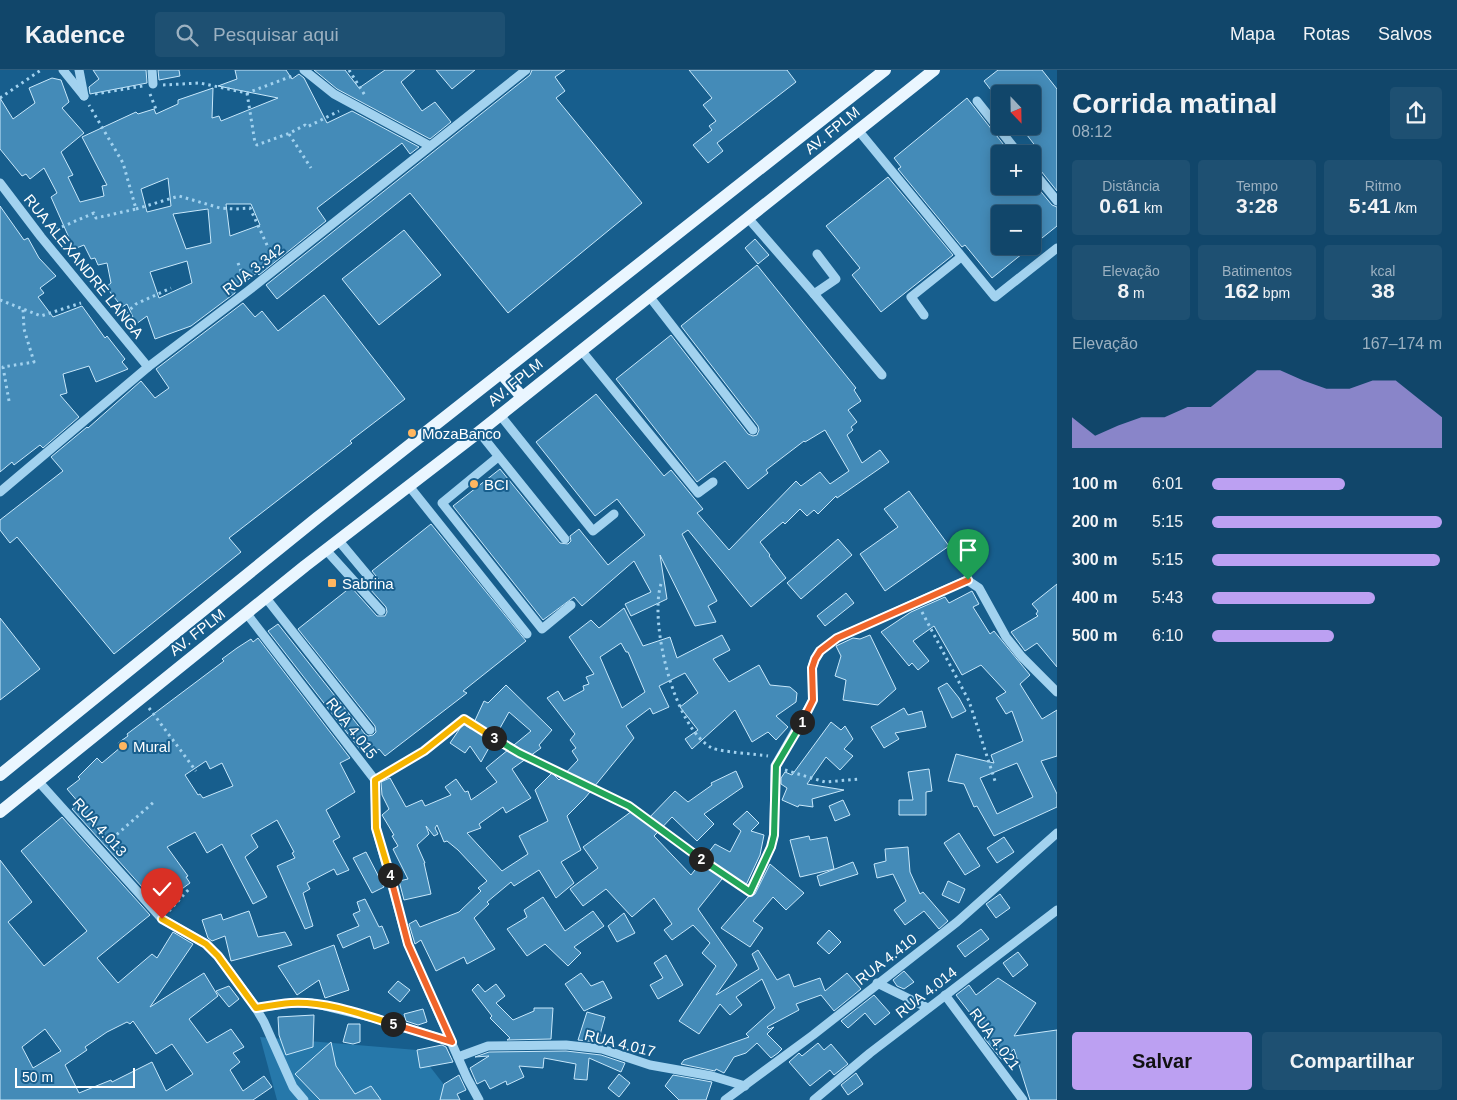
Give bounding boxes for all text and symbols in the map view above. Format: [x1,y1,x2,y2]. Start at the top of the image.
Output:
search box [155,12,505,57]
text: Kadence [25,21,125,48]
icon: search [173,21,201,49]
text: Pesquisar aqui [213,24,339,45]
text: Mapa [1230,24,1275,44]
text: Rotas [1303,24,1350,44]
text: Salvos [1378,24,1432,44]
north arrow [991,85,1041,135]
map controls [991,85,1041,255]
button: share [1390,87,1442,139]
text: Corrida matinal [1072,88,1277,119]
street label: AV. FPLM [801,103,863,157]
text: 08:12 [1072,123,1112,140]
button: + [991,145,1041,195]
text: Distância [1102,178,1160,194]
text: Tempo [1236,178,1278,194]
text: Ritmo [1365,178,1401,194]
street label: RUA ALEXANDRE LANGA [21,191,147,341]
text: 0.61 [1099,194,1140,217]
text: 3:28 [1236,194,1278,217]
text: 5:41 [1349,194,1391,217]
text: km [1140,200,1163,216]
text: /km [1391,200,1417,216]
button: − [991,205,1041,255]
street label: RUA 3.342 [219,240,287,298]
text: Elevação [1102,263,1160,279]
text: Batimentos [1222,263,1292,279]
text: kcal [1371,263,1395,279]
text: 8 [1117,279,1129,302]
text: 162 [1224,279,1259,302]
text: 38 [1371,279,1395,302]
text: m [1129,285,1145,301]
text: bpm [1259,285,1290,301]
text: Elevação [1072,335,1138,352]
text: 167–174 m [1362,335,1442,352]
street label: AV. FPLM [484,355,546,409]
place label: MozaBanco [422,425,501,442]
marker: MozaBanco [406,427,418,439]
text: 100 m [1072,475,1117,492]
text: 6:01 [1152,475,1183,492]
place label: BCI [484,476,509,493]
marker: BCI [468,478,480,490]
text: 200 m [1072,513,1117,530]
text: 5:15 [1152,513,1183,530]
pin [947,529,989,580]
icon: arrive [954,536,982,564]
text: 300 m [1072,551,1117,568]
text: 5:15 [1152,551,1183,568]
place label: Sabrina [342,575,394,592]
marker: Sabrina [326,577,338,589]
text: 400 m [1072,589,1117,606]
text: 5:43 [1152,589,1183,606]
street label: AV. FPLM [166,605,228,659]
text: 500 m [1072,627,1117,644]
text: 6:10 [1152,627,1183,644]
street label: RUA 4.015 [323,694,381,762]
pin: 1 [790,710,814,734]
text: 1 [799,714,806,730]
pin: 3 [482,726,506,750]
text: 3 [491,730,498,746]
place label: Mural [133,738,171,755]
marker: Mural [117,740,129,752]
street label: RUA 4.013 [69,794,131,860]
pin: 2 [688,846,714,872]
text: 2 [698,851,705,867]
pin: 4 [378,862,402,888]
text: 4 [387,867,394,883]
pin [141,868,183,919]
icon: check [148,875,176,903]
street label: RUA 4.410 [852,930,920,988]
street label: RUA 4.014 [892,963,960,1021]
street label: RUA 4.021 [966,1005,1024,1073]
pin: 5 [380,1012,406,1036]
text: 5 [390,1016,397,1032]
street label: RUA 4.017 [583,1026,657,1060]
button: Salvar [1072,1032,1252,1090]
button: Compartilhar [1262,1032,1442,1090]
scale bar [15,1065,135,1088]
text: 50 m [22,1069,53,1085]

